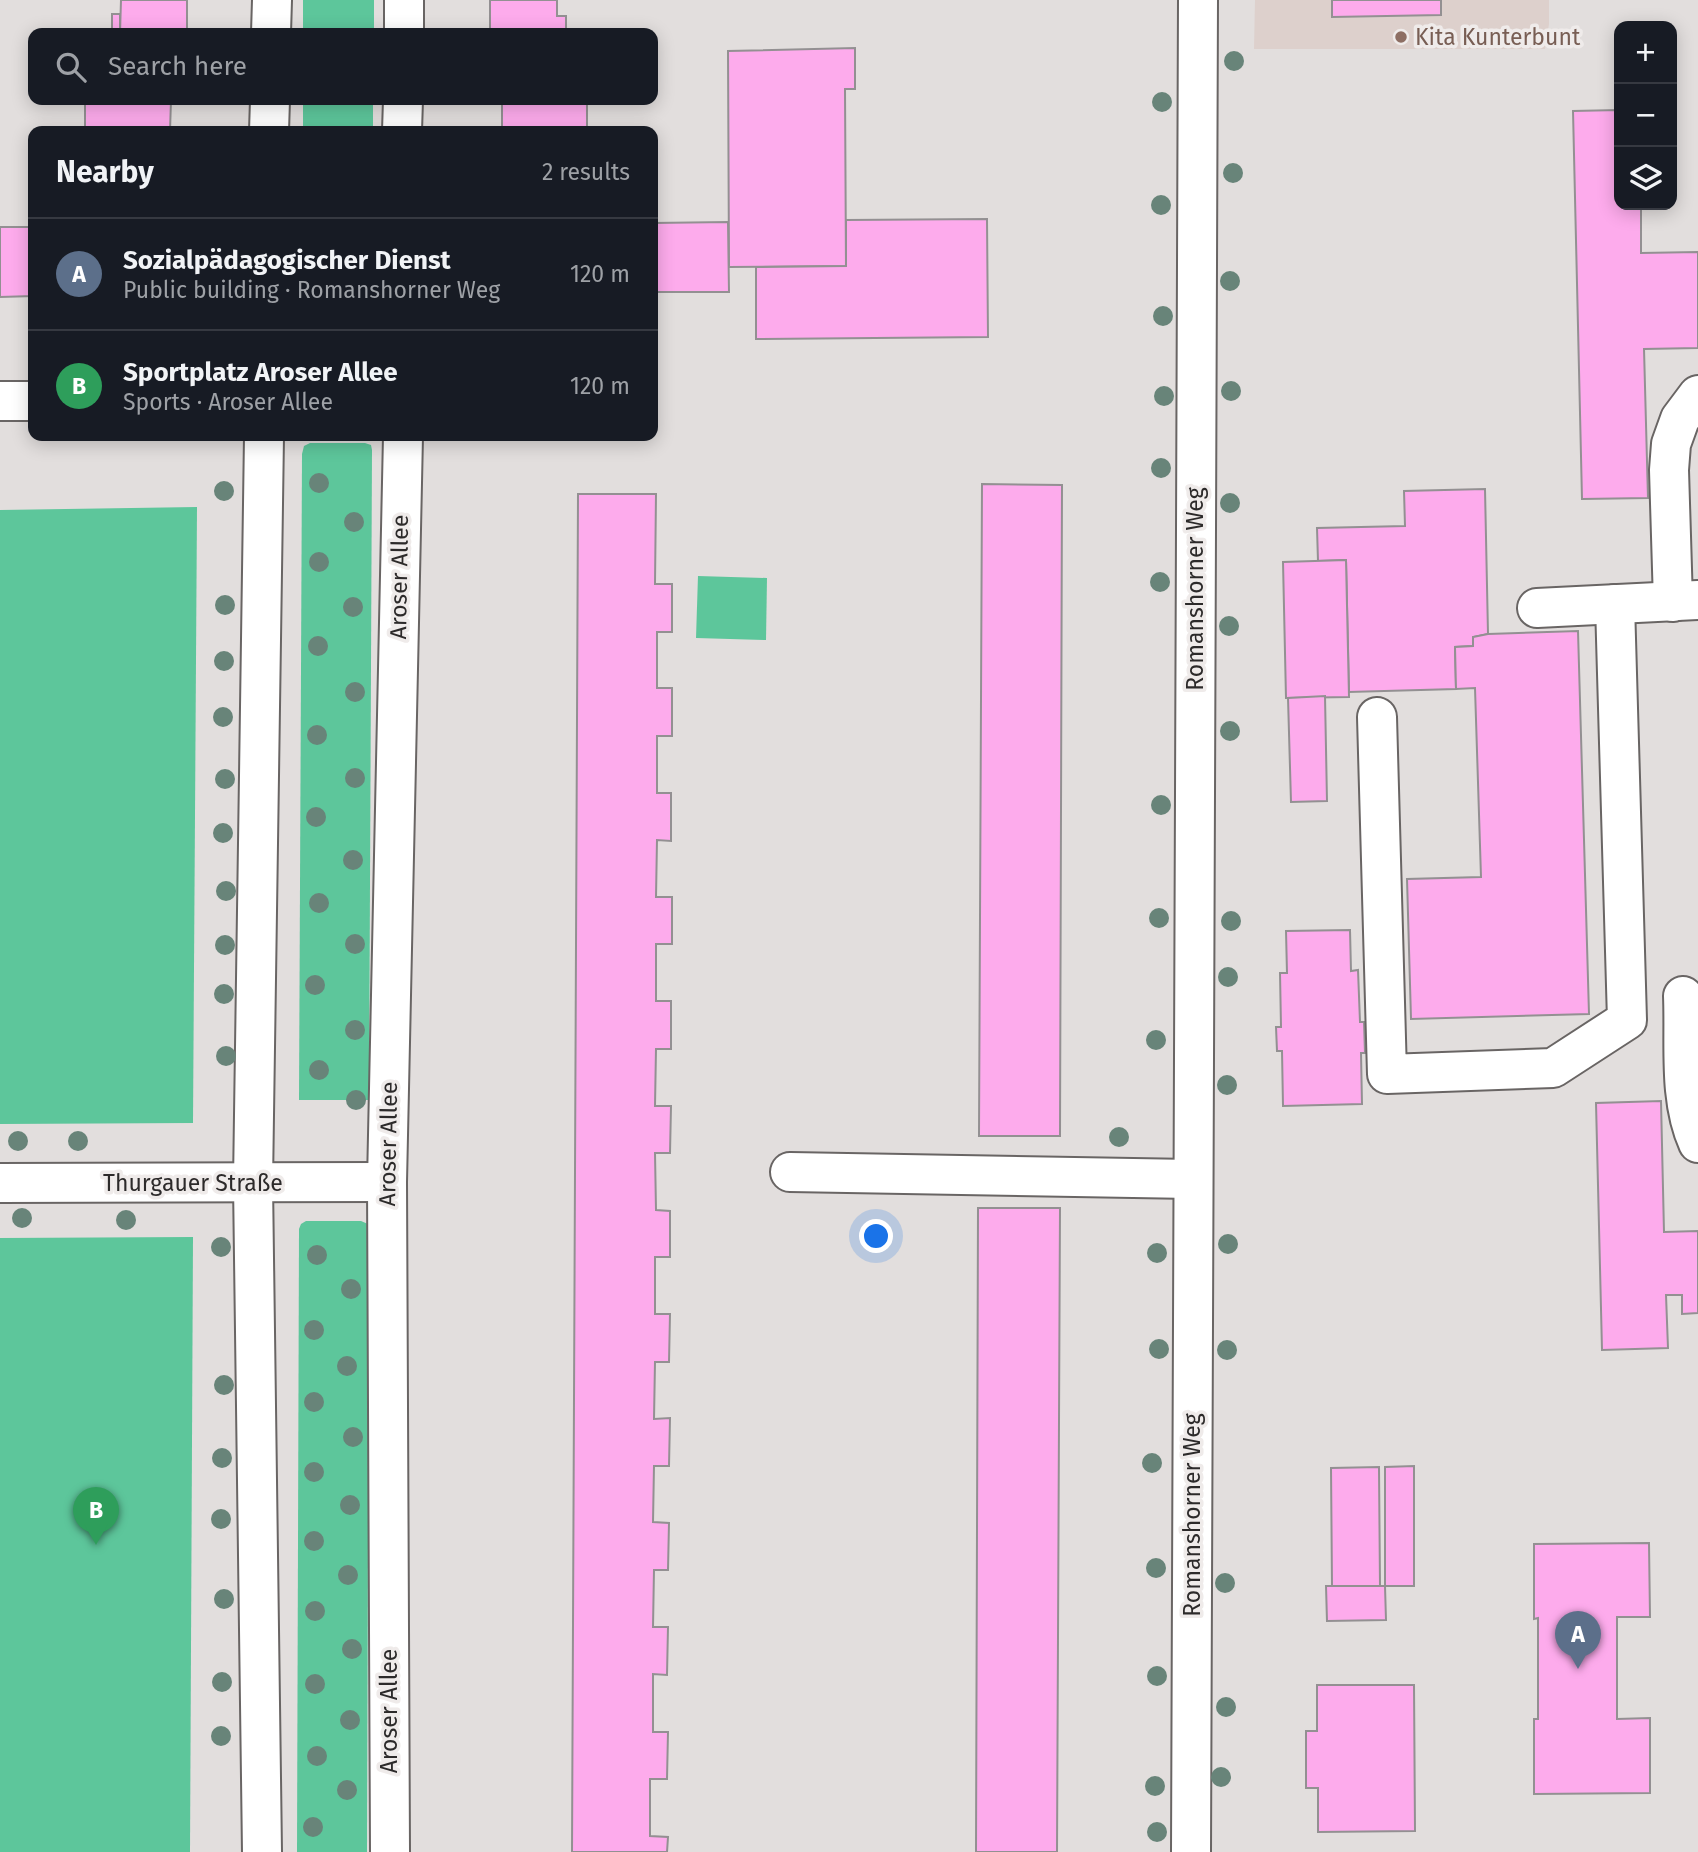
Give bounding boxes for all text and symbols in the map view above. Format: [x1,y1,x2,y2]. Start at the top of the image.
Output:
map controls [1614,21,1677,210]
button: + [1614,21,1677,84]
place label: Kita Kunterbunt [1415,23,1581,51]
search box [28,28,658,105]
marker: Kita Kunterbunt [1393,29,1409,45]
icon: search [52,48,90,86]
text: Search here [108,51,247,82]
button: − [1614,84,1677,147]
button: layers [1614,147,1677,210]
text: Nearby [56,154,154,190]
text: 2 results [542,158,630,186]
text: Sozialpädagogischer Dienst [123,245,451,276]
text: A [72,260,86,288]
text: 120 m [570,260,630,288]
text: Public building · Romanshorner Weg [123,276,500,304]
text: Sportplatz Aroser Allee [123,357,398,388]
text: B [72,372,86,400]
text: 120 m [570,372,630,400]
text: Sports · Aroser Allee [123,388,333,416]
street label: Romanshorner Weg [1181,487,1209,691]
street label: Aroser Allee [384,514,414,640]
street label: Aroser Allee [373,1081,403,1207]
street label: Thurgauer Straße [103,1169,283,1197]
your location [859,1219,893,1253]
street label: Romanshorner Weg [1178,1413,1206,1617]
pin: B [73,1487,119,1545]
pin: A [1555,1611,1601,1669]
street label: Aroser Allee [375,1649,403,1773]

